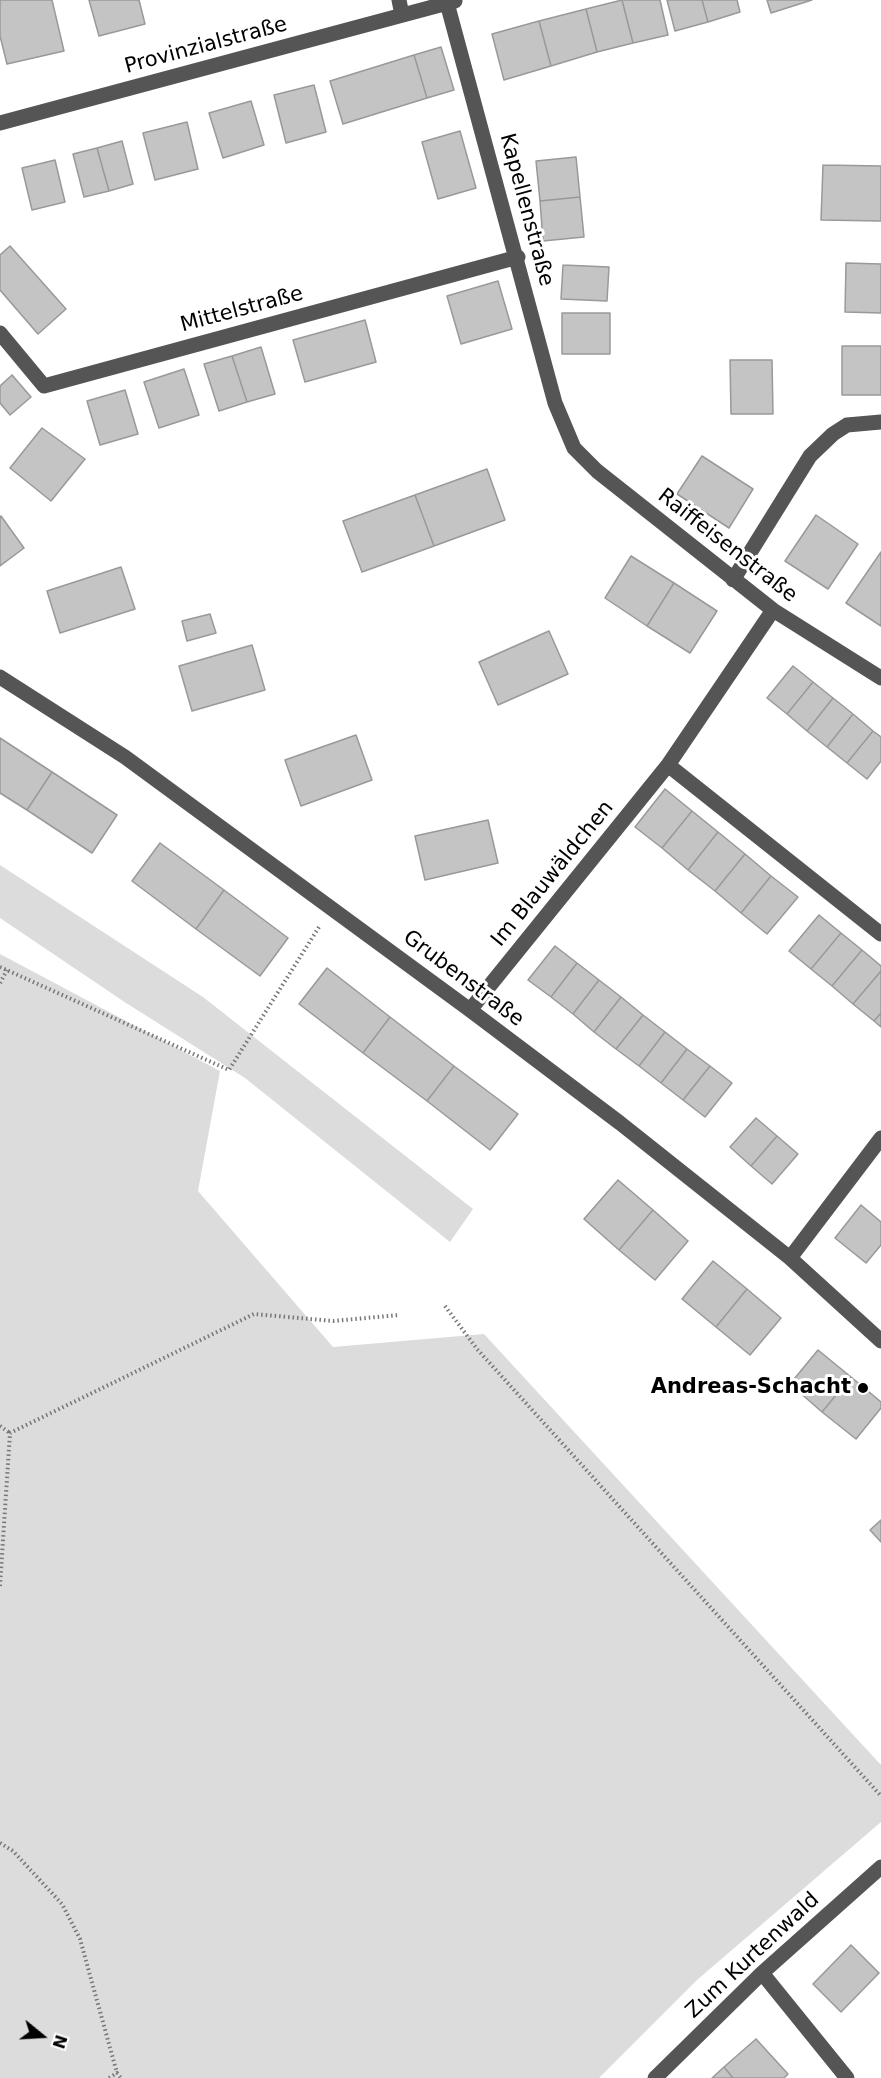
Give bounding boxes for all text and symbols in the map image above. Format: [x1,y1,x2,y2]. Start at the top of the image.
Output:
street label: Provinzialstraße [122,12,290,80]
street label: Kapellenstraße [493,131,559,289]
street label: Mittelstraße [178,282,306,338]
street label: Raiffeisenstraße [652,484,802,608]
street label: Im Blauwäldchen [487,796,619,952]
street label: Grubenstraße [398,925,528,1033]
place label: Andreas-Schacht [651,1375,851,1401]
marker: Andreas-Schacht [856,1381,870,1395]
street label: Zum Kurtenwald [681,1888,825,2024]
north arrow [12,2006,72,2066]
text: N [48,2032,71,2051]

